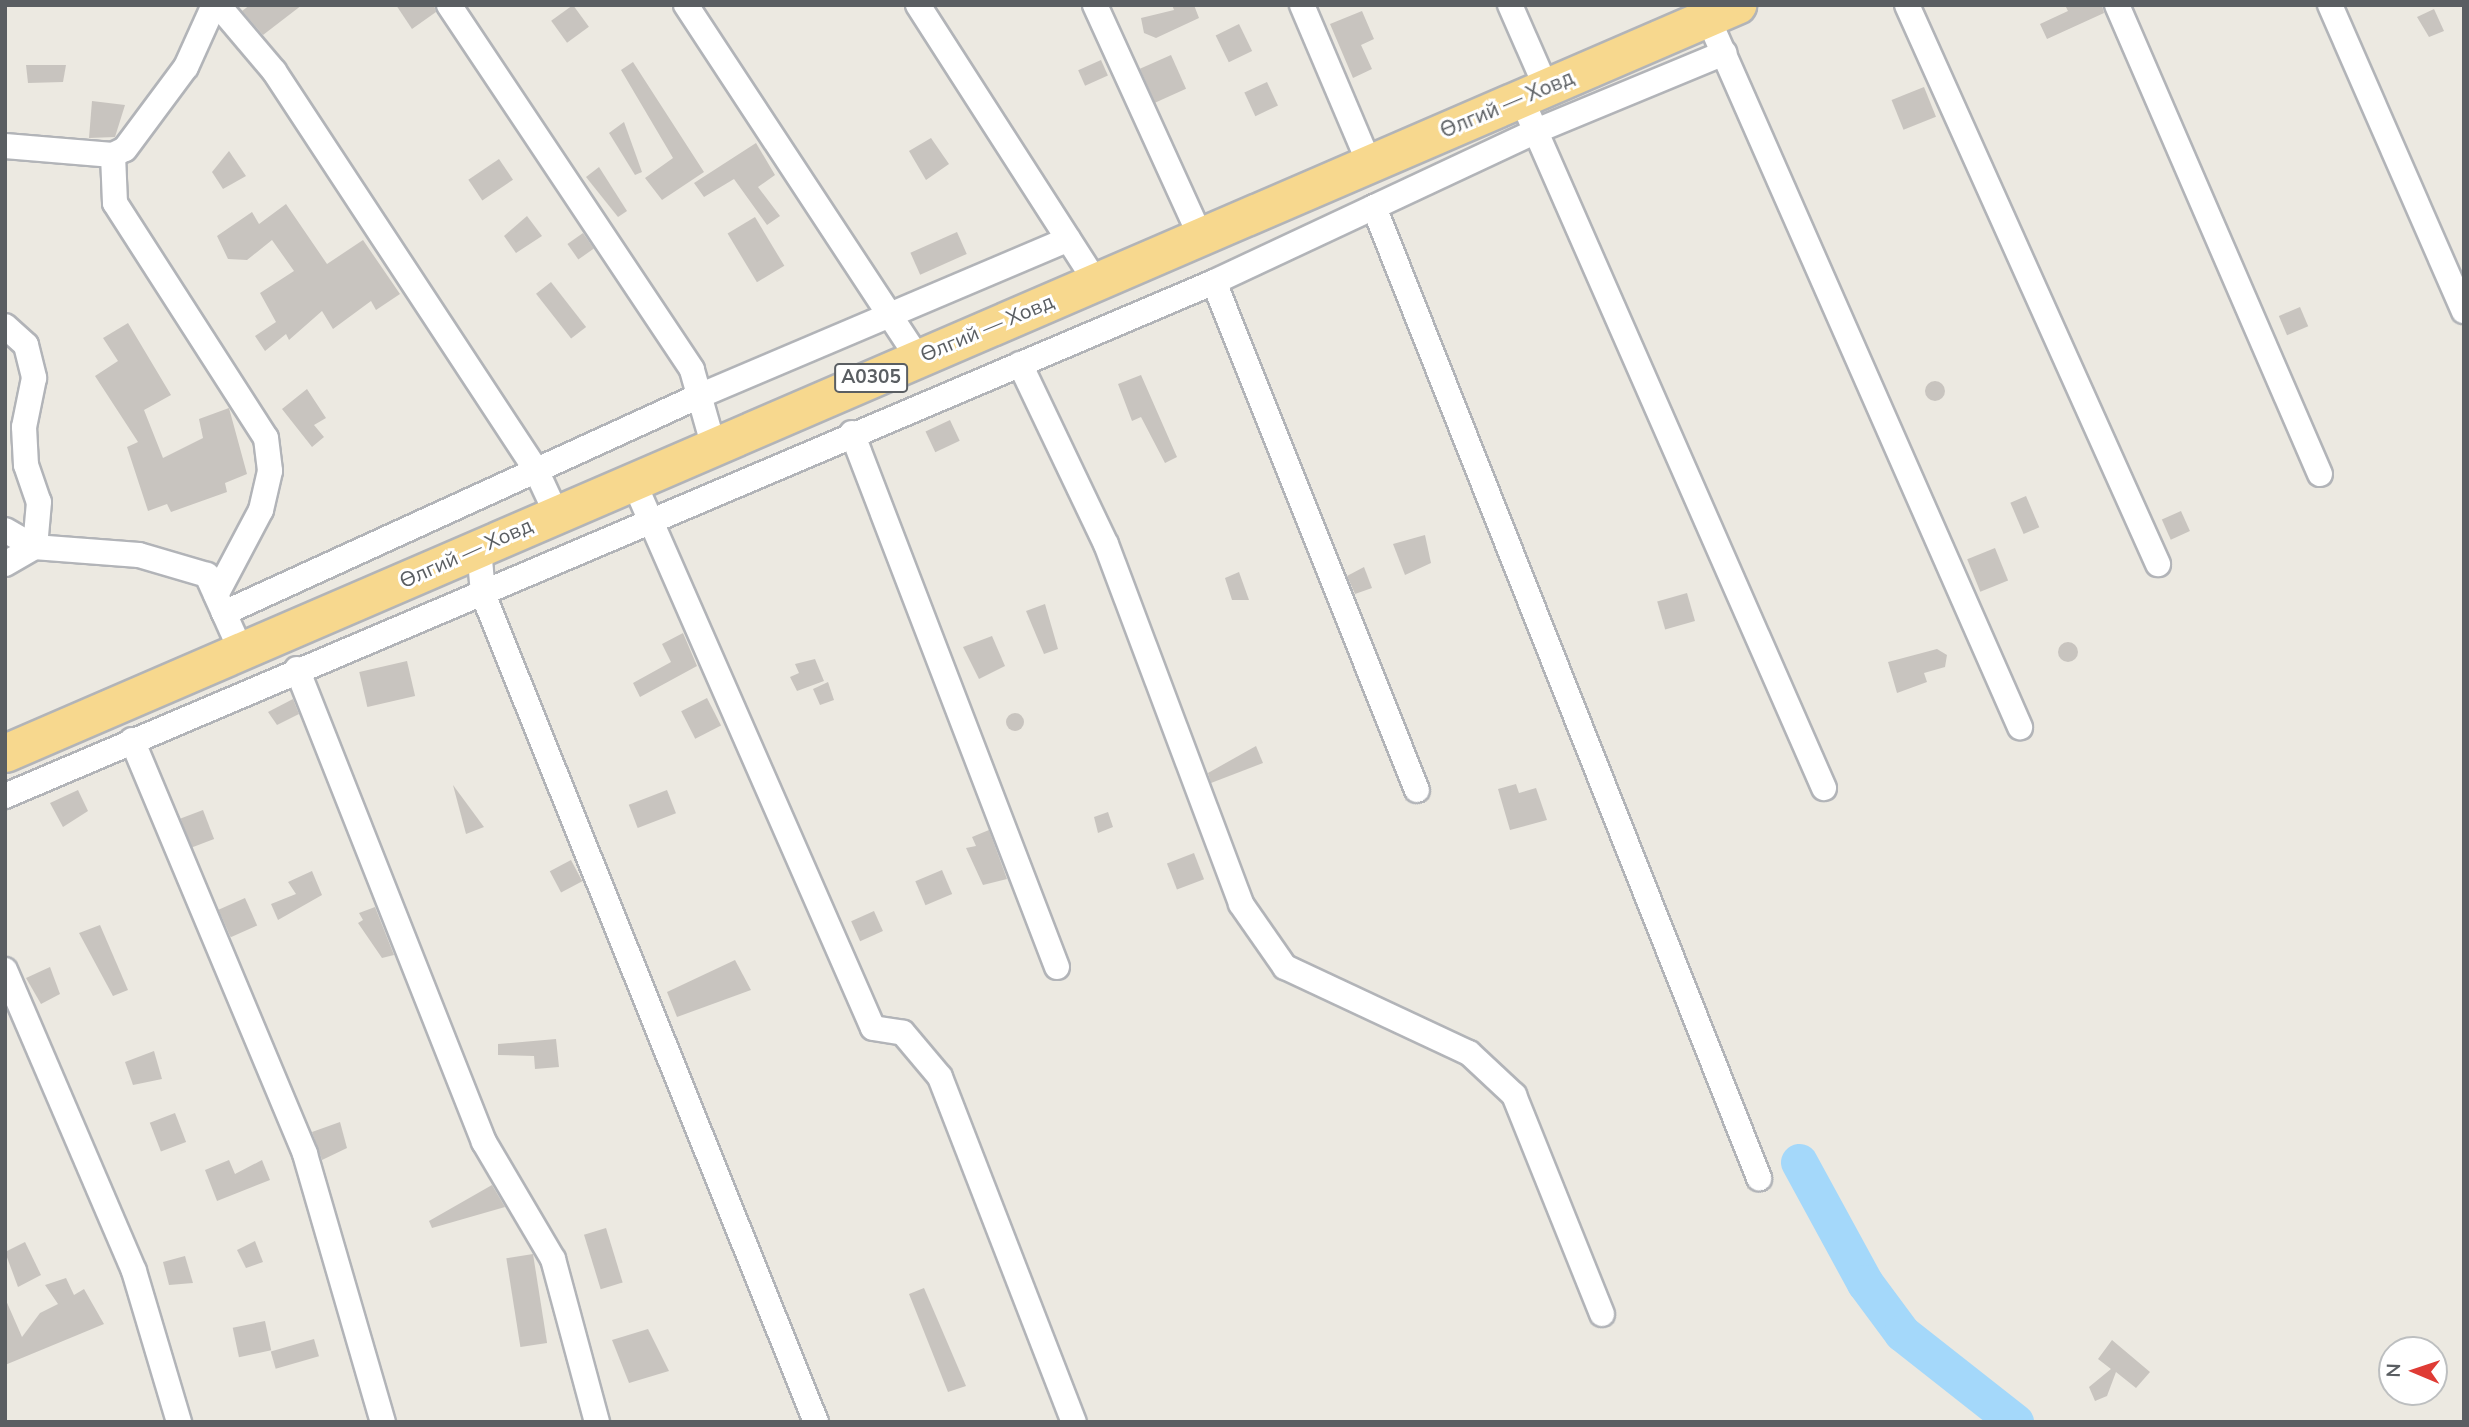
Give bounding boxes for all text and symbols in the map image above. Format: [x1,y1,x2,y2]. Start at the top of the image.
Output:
street label: Өлгий — Ховд [1436,64,1578,144]
street label: Өлгий — Ховд [916,288,1058,368]
road number: A0305 [832,362,910,394]
street label: Өлгий — Ховд [396,512,536,594]
north arrow [2378,1336,2448,1406]
text: N [2381,1363,2407,1378]

